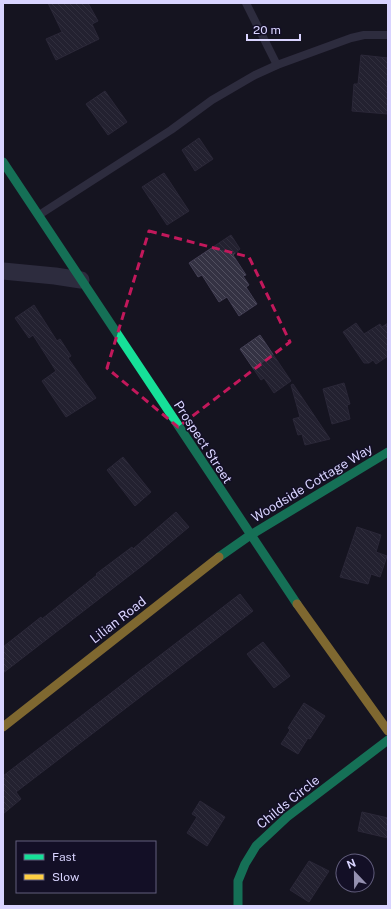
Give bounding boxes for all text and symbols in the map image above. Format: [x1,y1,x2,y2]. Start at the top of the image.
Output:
scale bar [247,16,300,42]
text: 20 m [253,23,281,37]
street label: Prospect Street [171,398,235,486]
street label: Woodside Cottage Way [249,441,375,525]
street label: Lilian Road [87,594,149,646]
street label: Childs Circle [254,772,322,832]
legend [16,841,156,893]
text: Fast [52,850,77,864]
north arrow [335,853,375,893]
text: N [345,857,357,871]
text: Slow [52,870,80,884]

